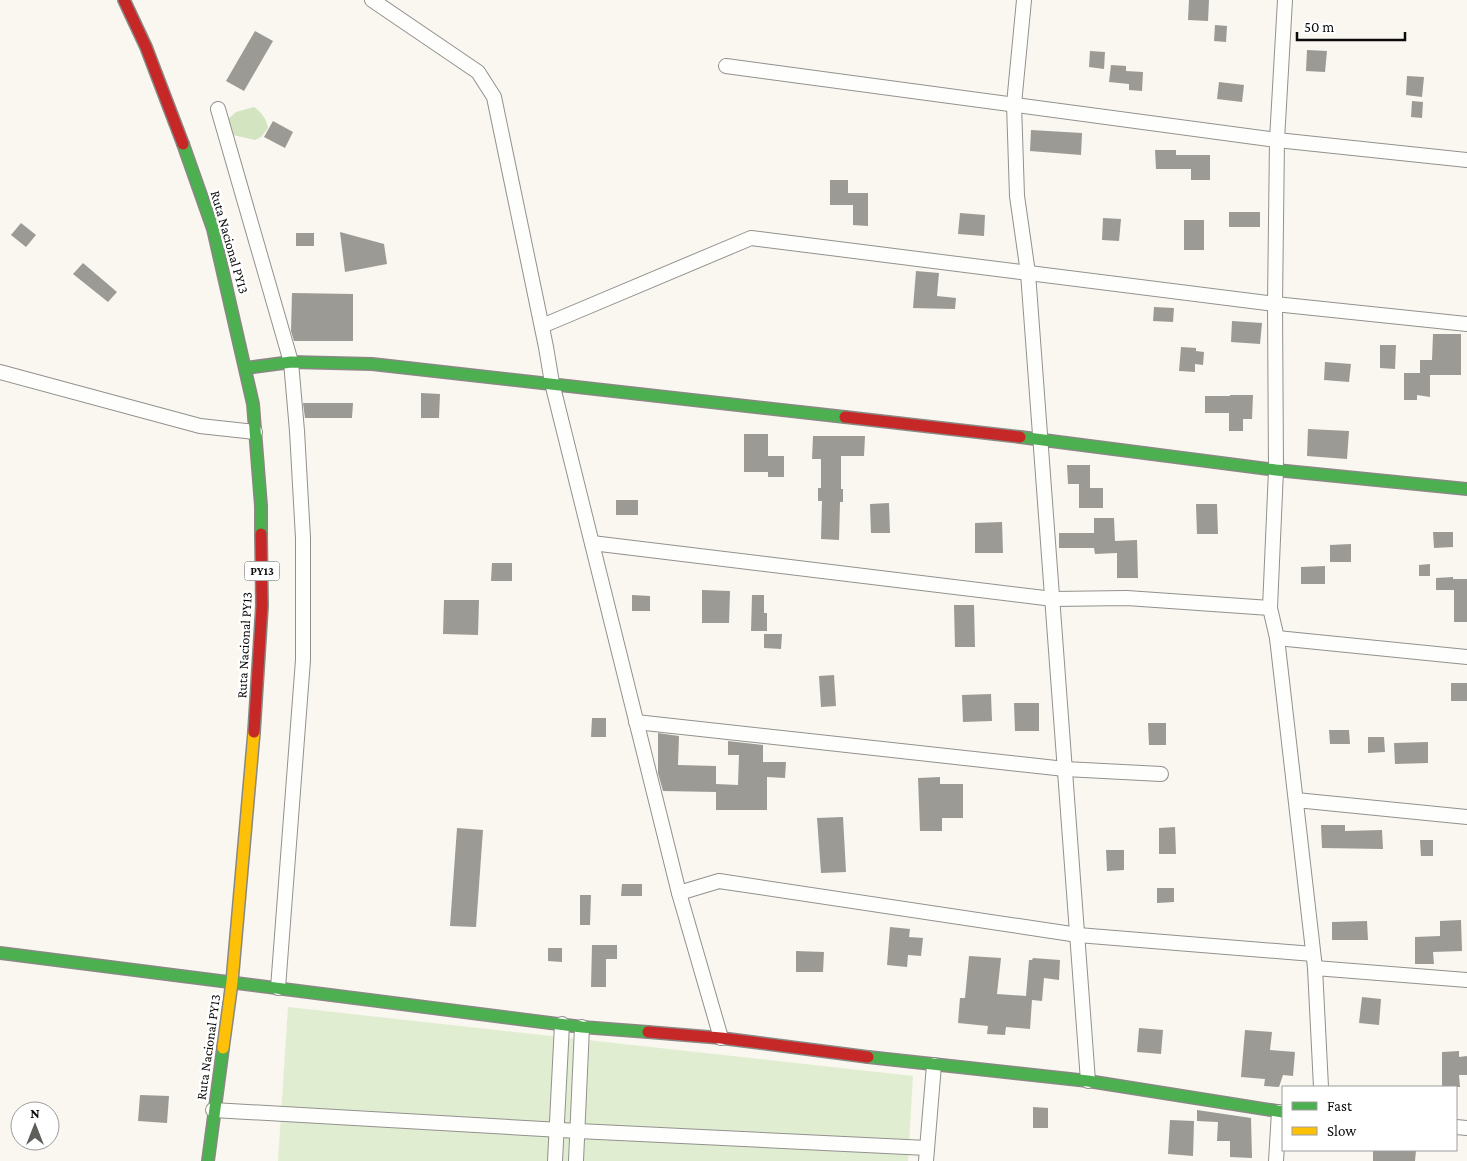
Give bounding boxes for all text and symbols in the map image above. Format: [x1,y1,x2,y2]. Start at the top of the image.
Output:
scale bar [1297,10,1404,42]
text: 50 m [1304,19,1334,35]
street label: Ruta Nacional PY13 [208,189,252,295]
road number: PY13 [244,562,280,580]
street label: Ruta Nacional PY13 [233,591,255,699]
street label: Ruta Nacional PY13 [193,993,223,1101]
legend [1282,1086,1457,1151]
text: Fast [1327,1098,1353,1114]
north arrow [10,1101,60,1151]
text: N [30,1105,40,1121]
text: Slow [1327,1123,1357,1139]

